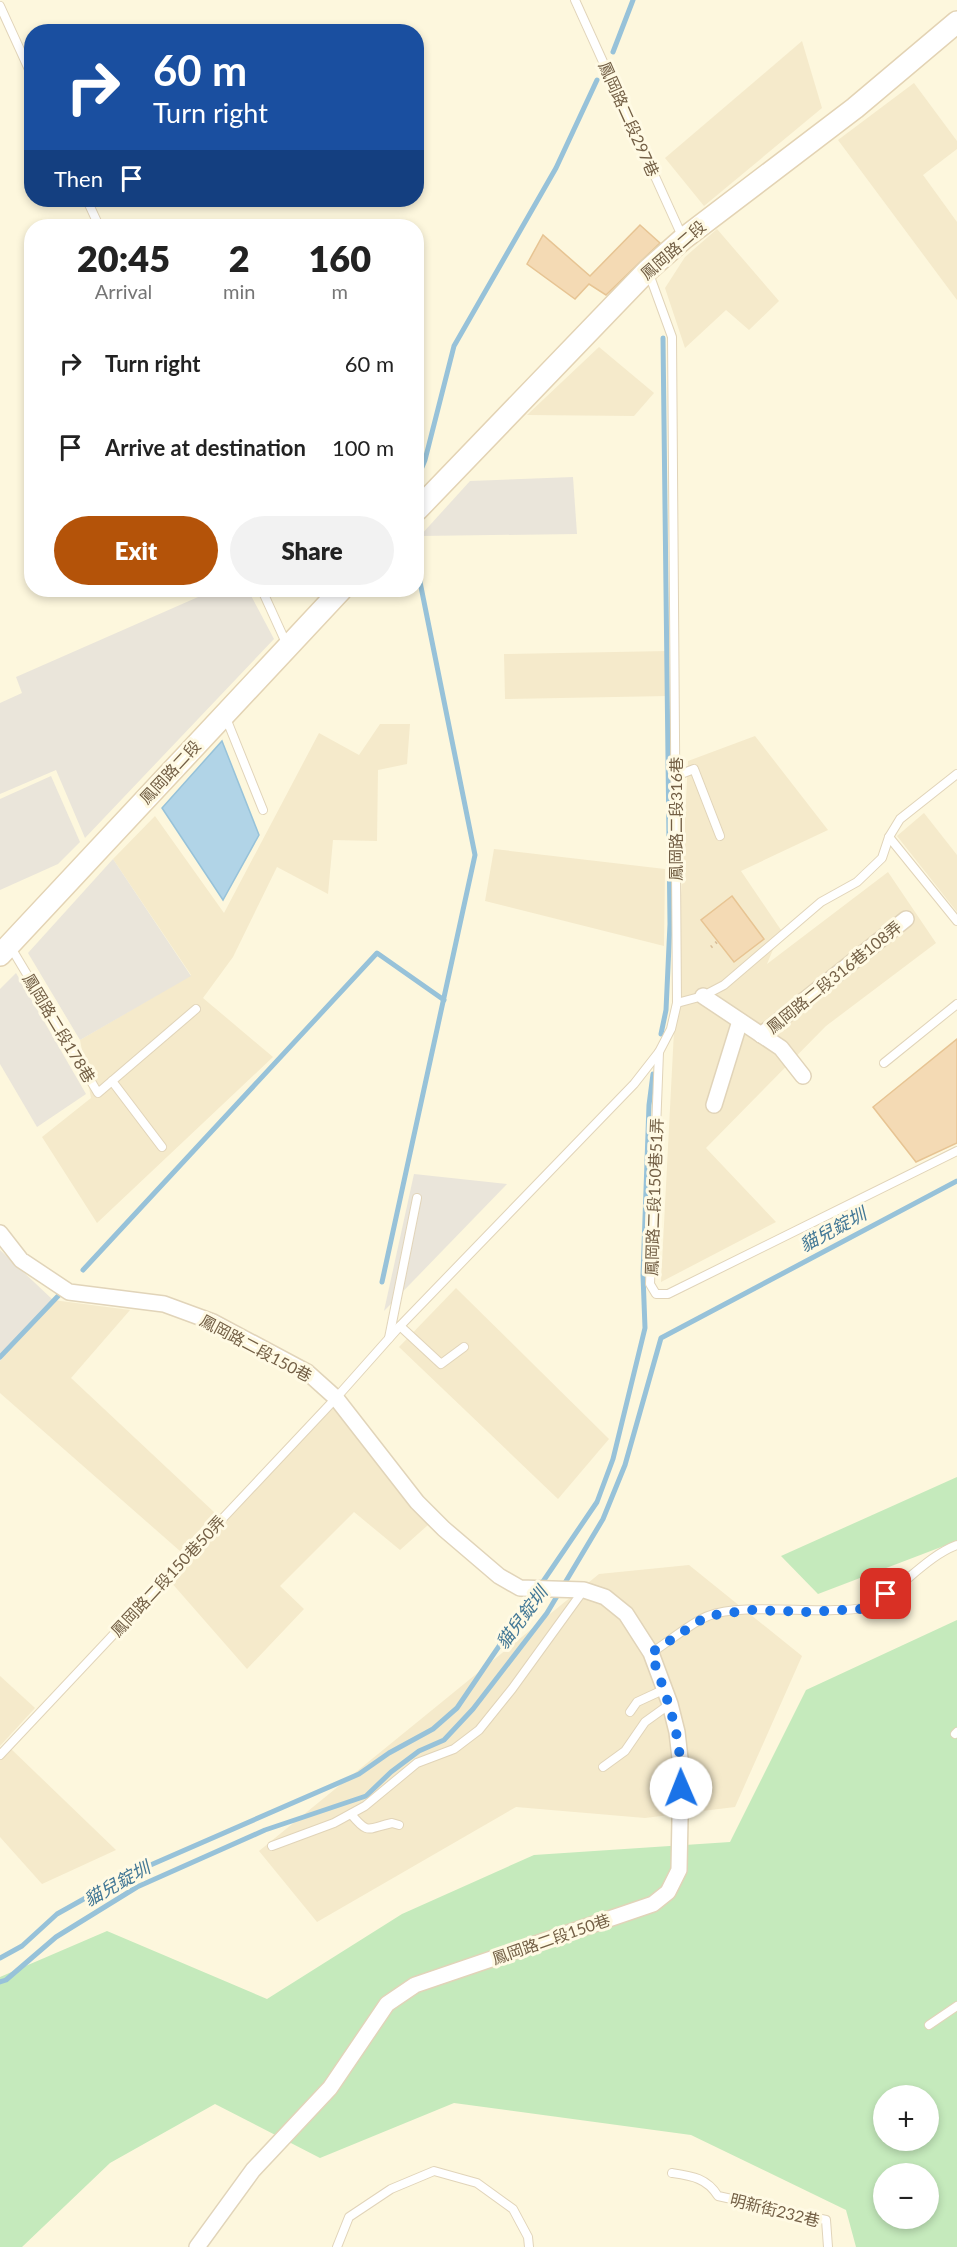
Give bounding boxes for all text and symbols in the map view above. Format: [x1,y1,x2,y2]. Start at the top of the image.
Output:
text: 60 m [153,45,247,95]
icon: right [54,48,132,126]
street label: 鳳岡路二段297巷 [596,58,663,179]
text: Turn right [153,96,268,129]
icon: arrive [115,162,148,195]
text: Then [54,165,103,192]
street label: 鳳岡路二段 [636,216,709,283]
text: 20:45 [77,236,170,280]
text: 2 [229,236,250,280]
text: 160 [308,236,371,280]
text: Arrival [95,279,152,303]
text: min [223,279,255,303]
text: m [331,279,348,303]
icon: right [54,347,87,380]
text: Turn right [105,350,200,377]
text: 60 m [345,350,394,377]
icon: arrive [54,431,87,464]
text: Arrive at destination [105,434,306,461]
text: 100 m [332,434,394,461]
button: Exit [54,516,218,585]
button: Share [230,516,394,585]
street label: 鳳岡路二段 [135,736,204,807]
street label: 鳳岡路二段316巷 [666,757,685,881]
street label: 鳳岡路二段316巷108弄 [763,916,905,1037]
street label: 鳳岡路二段178巷 [19,970,99,1086]
street label: 鳳岡路二段150巷51弄 [641,1117,666,1276]
water label: 貓兒錠圳 [796,1201,872,1256]
street label: 鳳岡路二段150巷 [197,1310,315,1385]
street label: 鳳岡路二段150巷50弄 [107,1511,229,1640]
pin [860,1568,911,1619]
icon: arrive [869,1577,902,1610]
water label: 貓兒錠圳 [491,1580,553,1653]
position arrow [649,1756,713,1820]
water label: 貓兒錠圳 [80,1855,156,1910]
street label: 鳳岡路二段150巷 [489,1909,612,1968]
map controls [873,2085,939,2229]
button: + [873,2085,939,2151]
button: − [873,2163,939,2229]
street label: 明新街232巷 [728,2189,822,2230]

